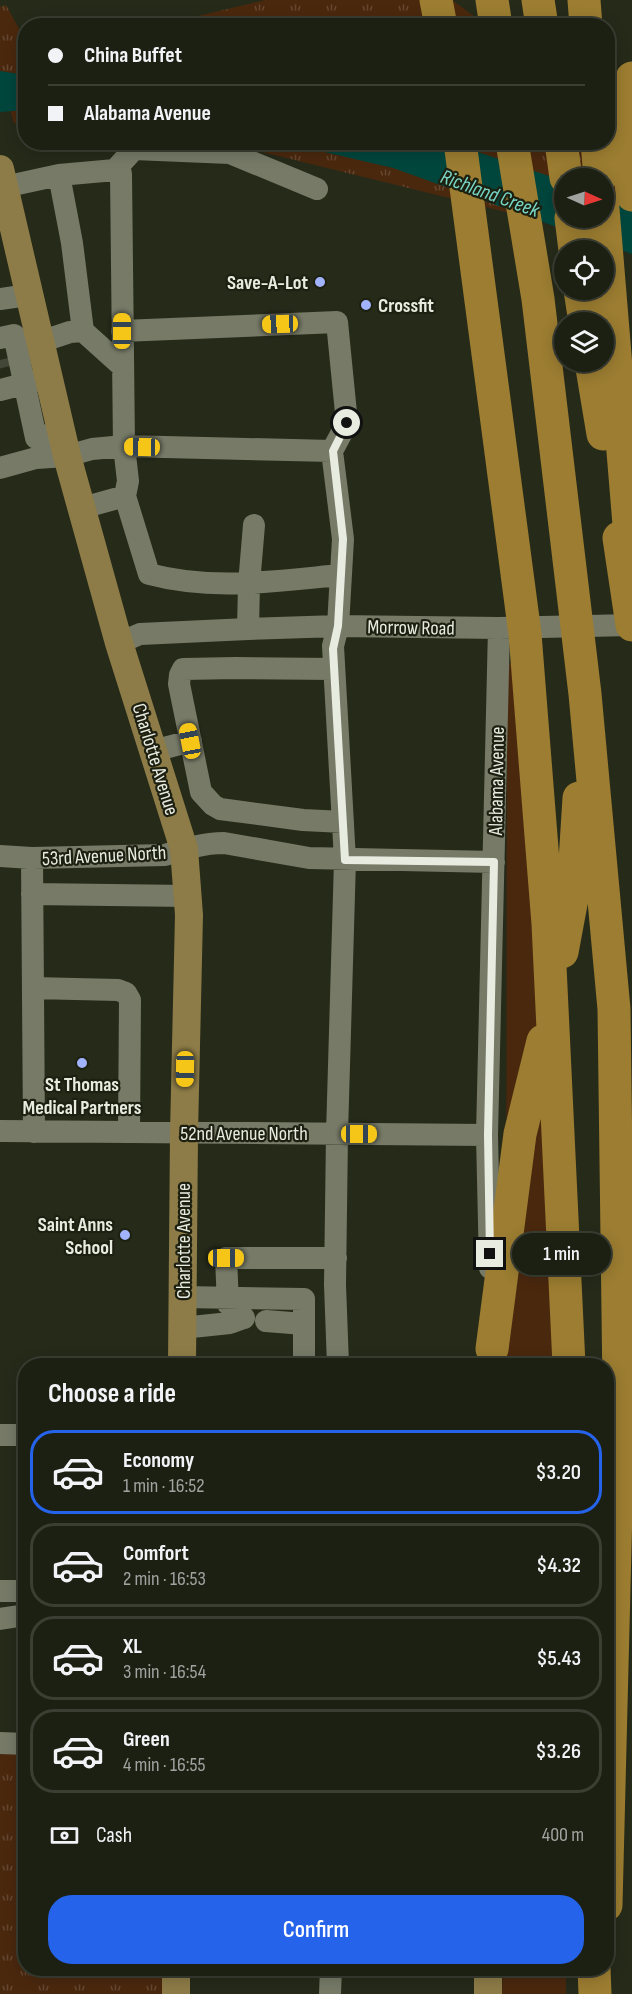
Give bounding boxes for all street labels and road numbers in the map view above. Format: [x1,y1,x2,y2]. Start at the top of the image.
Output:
street label: Morrow Road [367,615,455,641]
street label: Charlotte Avenue [127,700,183,818]
street label: Alabama Avenue [484,726,510,837]
street label: 53rd Avenue North [41,841,167,871]
street label: 52nd Avenue North [180,1122,308,1146]
street label: Charlotte Avenue [172,1183,196,1299]

